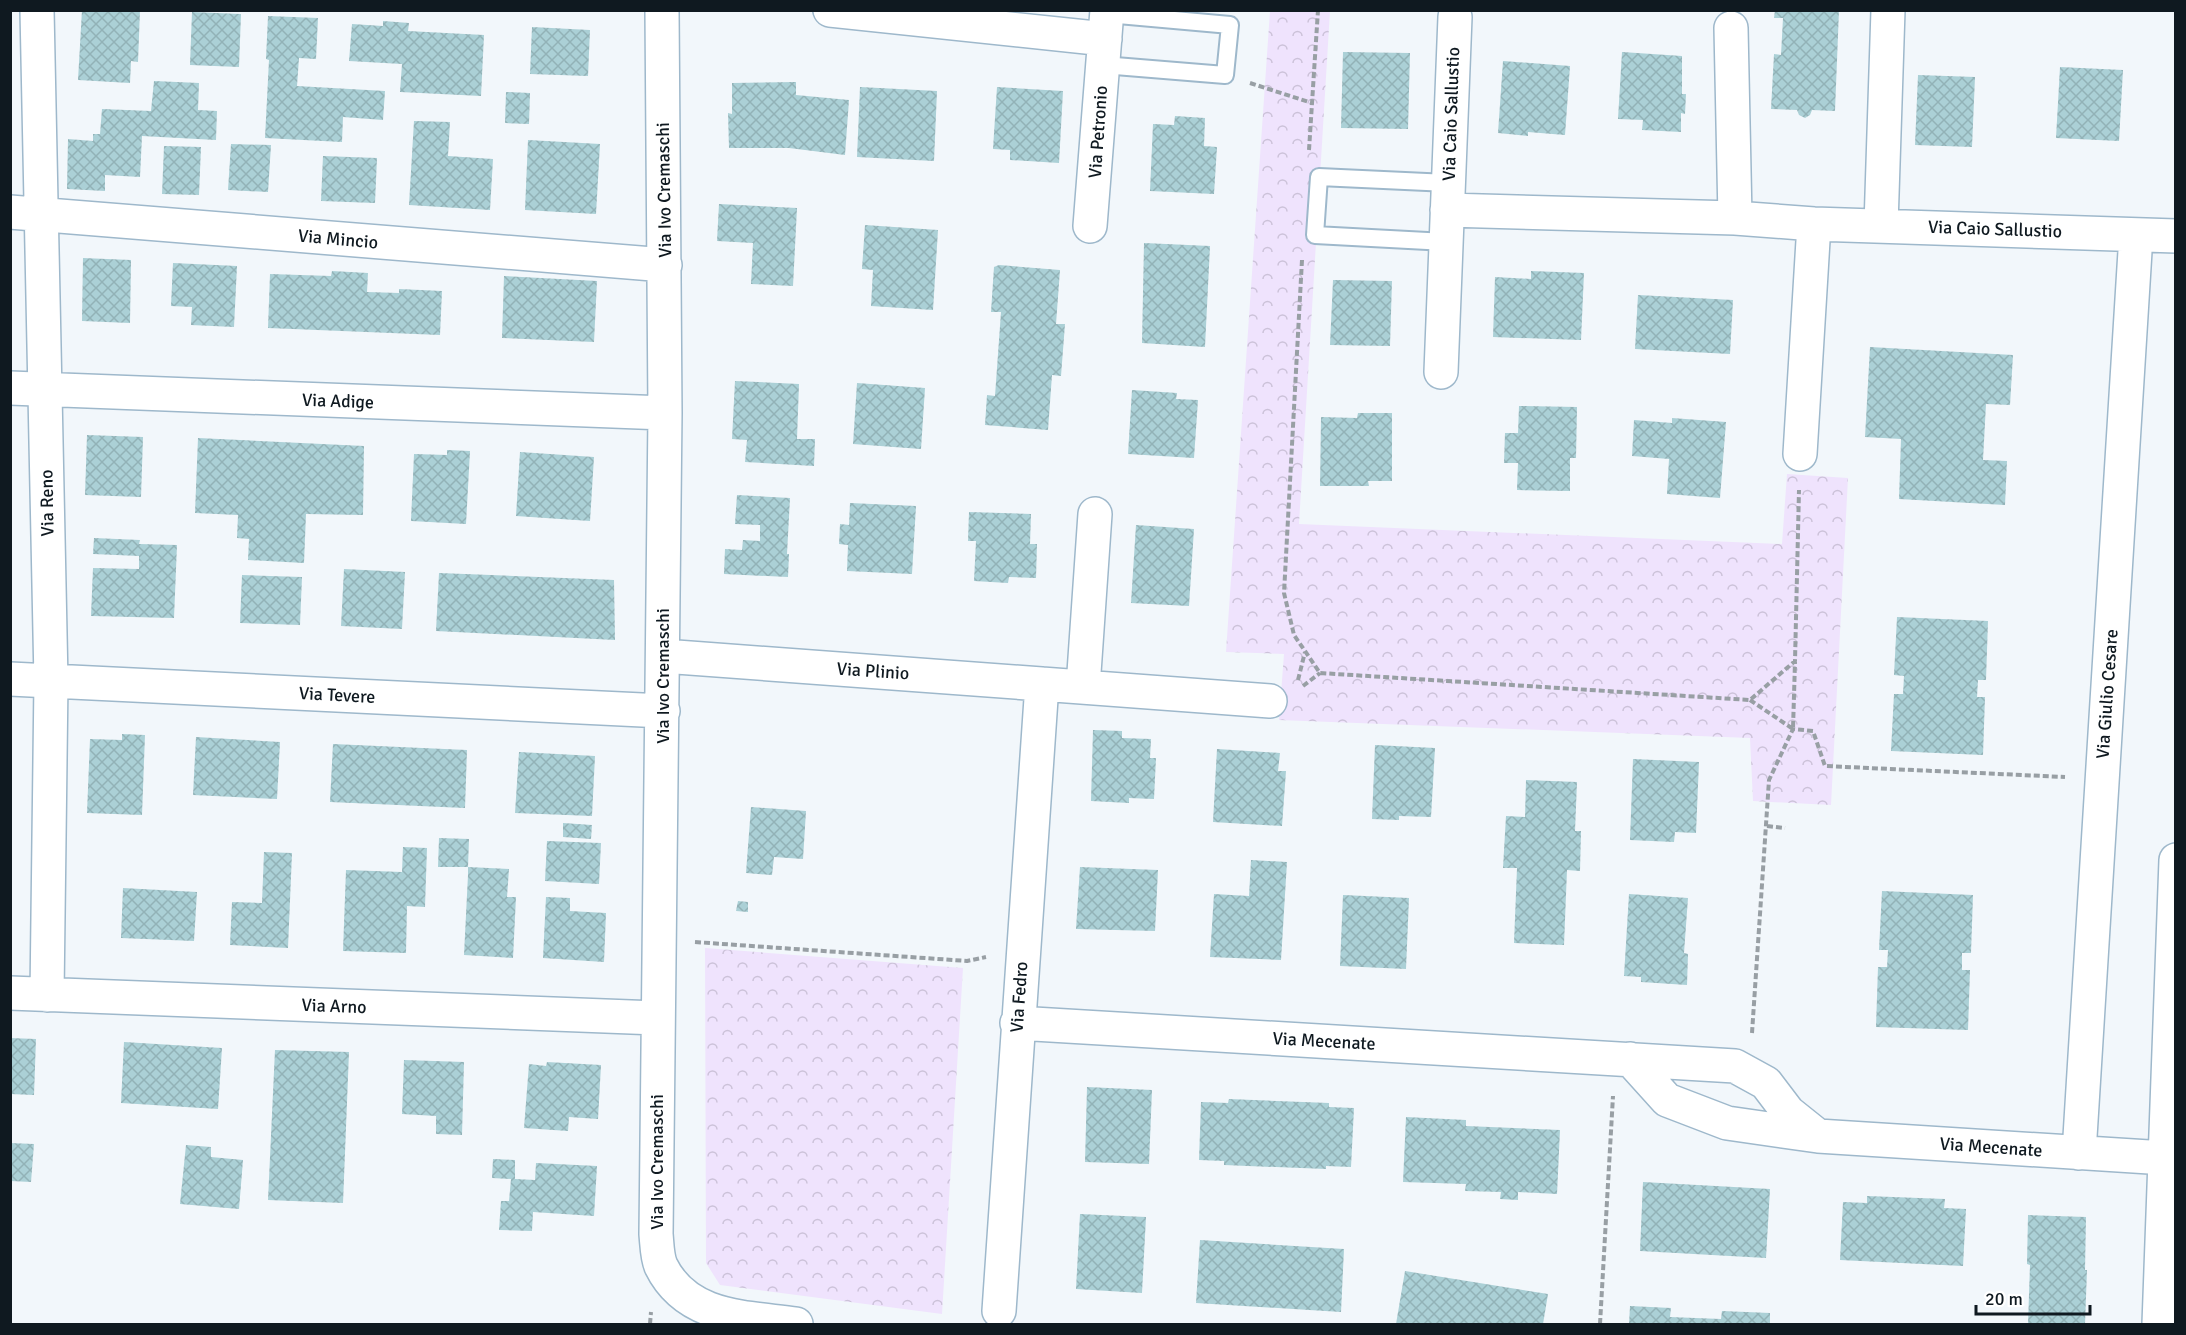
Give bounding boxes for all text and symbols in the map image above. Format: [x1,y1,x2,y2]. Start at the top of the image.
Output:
street label: Via Caio Sallustio [1438,47,1464,181]
street label: Via Petronio [1084,85,1112,179]
street label: Via Ivo Cremaschi [652,122,676,258]
street label: Via Caio Sallustio [1928,216,2062,242]
street label: Via Mincio [297,225,379,253]
street label: Via Adige [302,389,374,413]
street label: Via Reno [35,469,59,537]
street label: Via Ivo Cremaschi [652,608,674,744]
street label: Via Giulio Cesare [2091,628,2123,760]
street label: Via Plinio [836,657,910,685]
street label: Via Tevere [298,682,376,708]
street label: Via Fedro [1006,961,1032,1033]
street label: Via Arno [301,994,367,1018]
street label: Via Mecenate [1272,1027,1376,1055]
street label: Via Ivo Cremaschi [646,1094,668,1230]
street label: Via Mecenate [1939,1132,2043,1162]
scale bar [1976,1278,2090,1316]
text: 20 m [1985,1288,2023,1310]

